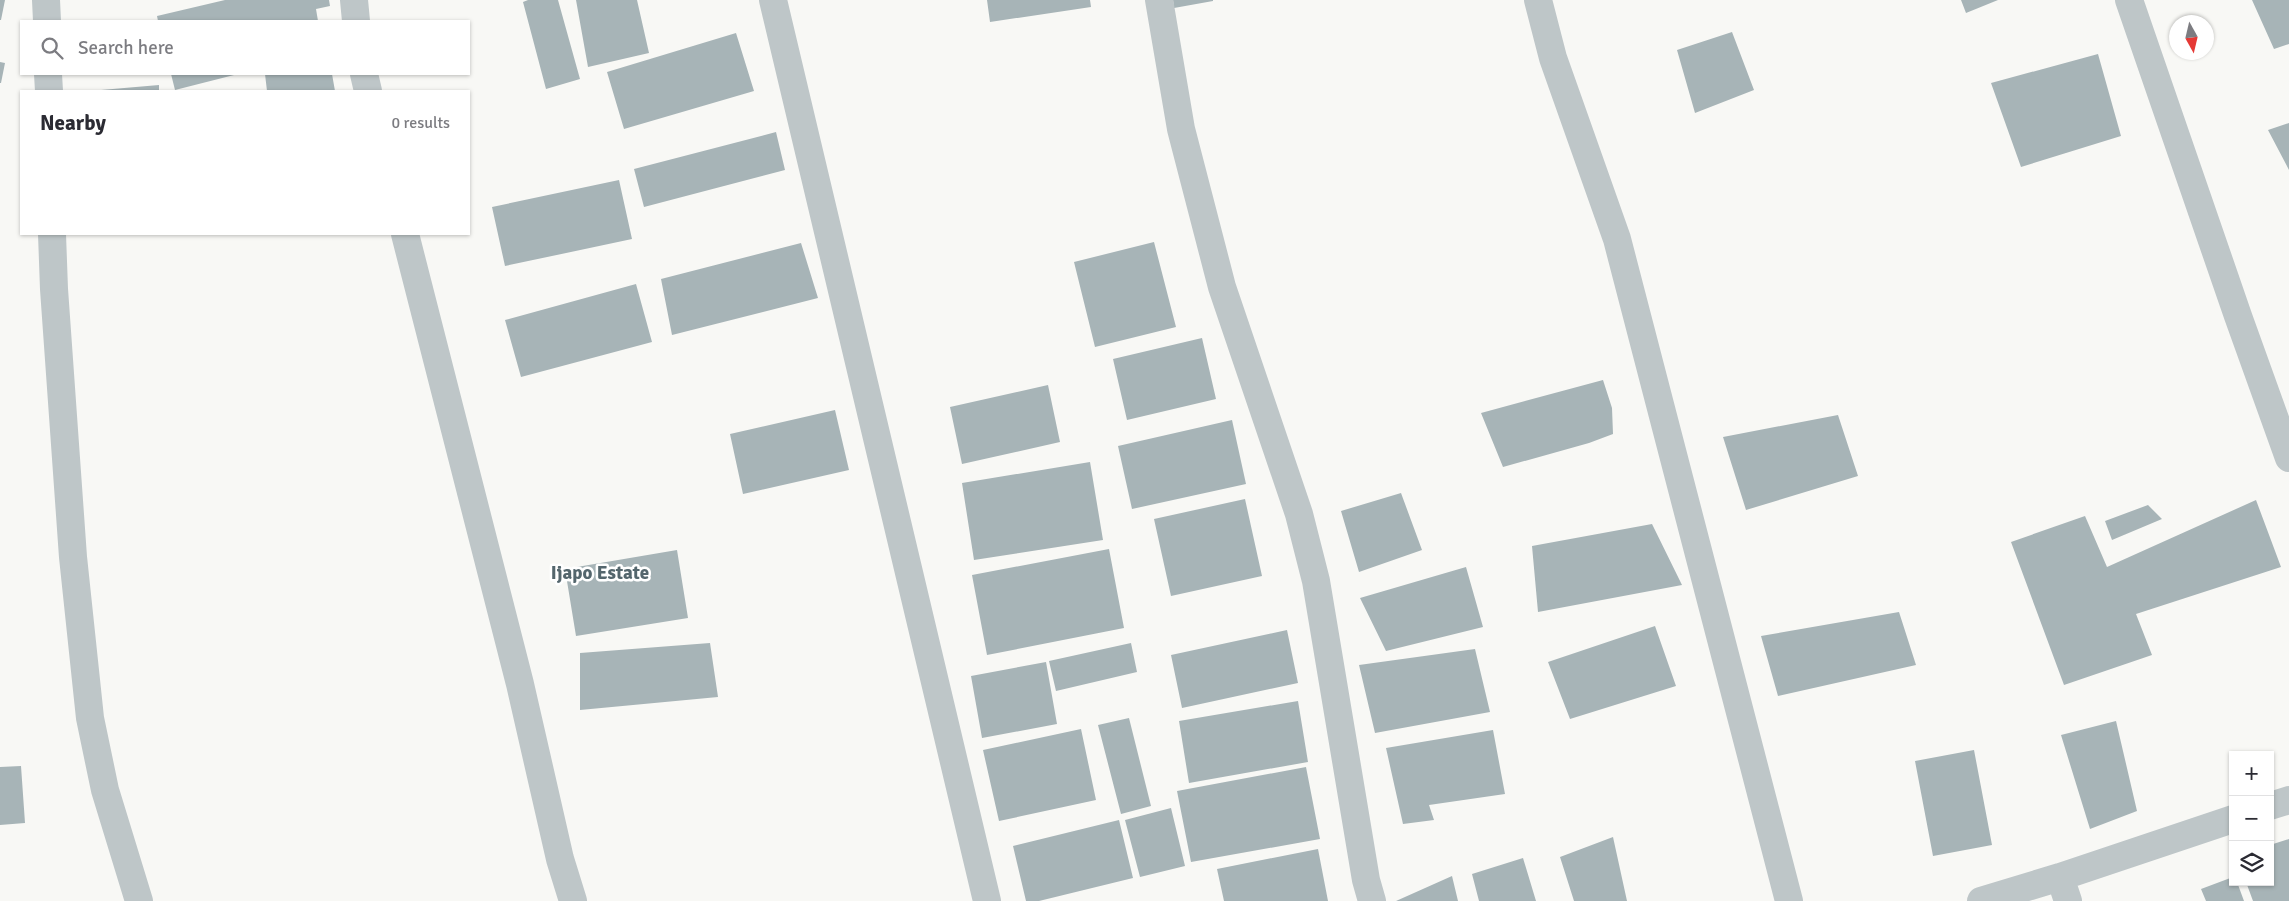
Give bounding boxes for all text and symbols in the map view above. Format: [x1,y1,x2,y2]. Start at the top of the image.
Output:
north arrow [2169,15,2214,60]
search box [20,20,470,75]
icon: search [38,34,66,62]
text: Search here [78,36,174,60]
text: Nearby [40,110,106,136]
text: 0 results [391,113,450,133]
district label: Ijapo Estate [551,561,649,585]
map controls [2229,751,2274,886]
button: + [2229,751,2274,796]
button: − [2229,796,2274,841]
button: layers [2229,841,2274,886]

